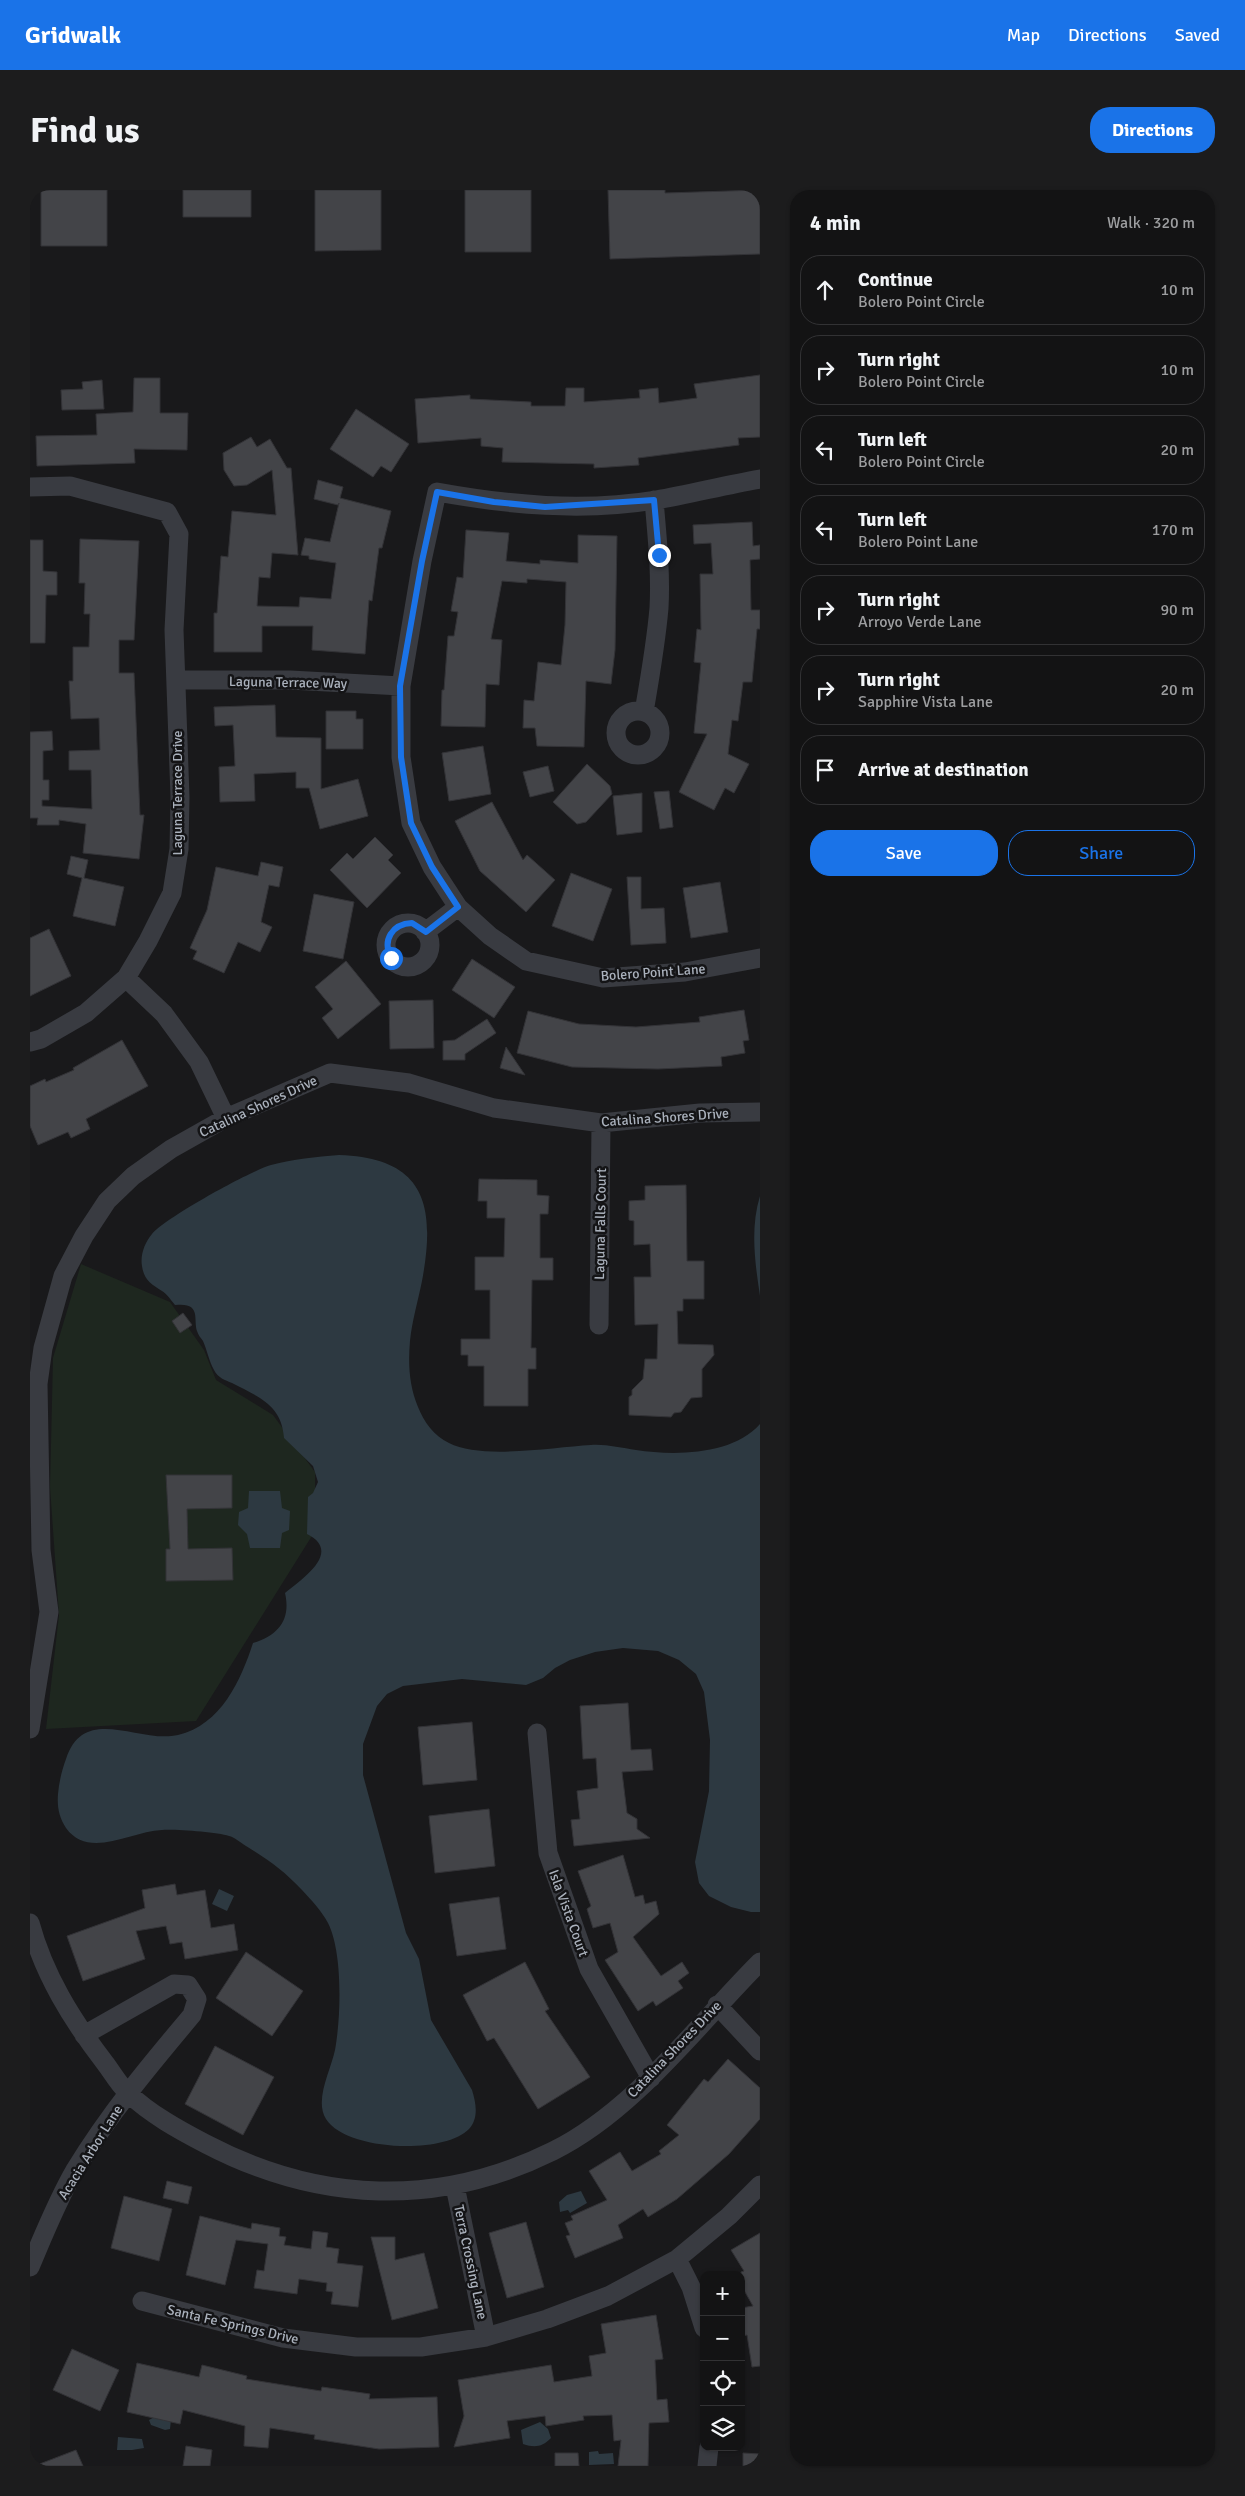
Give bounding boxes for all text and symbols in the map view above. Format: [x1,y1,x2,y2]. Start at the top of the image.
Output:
text: Gridwalk [25,20,121,50]
text: Map [1007,24,1040,46]
text: Directions [1068,24,1147,46]
text: Saved [1175,24,1220,46]
button: Directions [1090,107,1215,153]
text: Find us [30,109,140,152]
text: 4 min [810,210,861,236]
text: Walk · 320 m [1107,213,1195,233]
text: Continue [858,268,933,292]
icon: ahead [811,276,839,304]
text: 10 m [1160,280,1194,300]
text: Bolero Point Circle [858,292,985,312]
text: Turn right [858,348,940,372]
icon: right [811,356,839,384]
text: 10 m [1160,360,1194,380]
text: Bolero Point Circle [858,372,985,392]
text: Turn left [858,428,927,452]
icon: left [811,436,839,464]
text: 20 m [1160,440,1194,460]
text: Bolero Point Circle [858,452,985,472]
text: Turn left [858,508,927,532]
icon: left [811,516,839,544]
text: 170 m [1152,520,1194,540]
text: Bolero Point Lane [858,532,978,552]
route end [648,544,671,567]
text: Turn right [858,588,940,612]
icon: right [811,596,839,624]
text: 90 m [1160,600,1194,620]
text: Arroyo Verde Lane [858,612,982,632]
text: Turn right [858,668,940,692]
street label: Laguna Terrace Way [229,673,348,692]
icon: right [811,676,839,704]
text: 20 m [1160,680,1194,700]
text: Sapphire Vista Lane [858,692,993,712]
street label: Laguna Terrace Drive [169,731,186,855]
icon: arrive [811,756,839,784]
text: Arrive at destination [858,758,1029,782]
button: Save [810,830,998,876]
button: Share [1008,830,1195,876]
route start [380,947,403,970]
street label: Bolero Point Lane [600,960,706,985]
street label: Catalina Shores Drive [197,1072,320,1141]
street label: Catalina Shores Drive [601,1105,729,1130]
street label: Laguna Falls Court [591,1168,610,1280]
street label: Isla Vista Court [545,1867,592,1959]
street label: Catalina Shores Drive [624,1997,725,2101]
street label: Acacia Arbor Lane [55,2102,126,2203]
street label: Terra Crossing Lane [450,2203,491,2321]
map controls [700,2271,745,2451]
button: + [700,2271,745,2316]
street label: Santa Fe Springs Drive [165,2301,300,2348]
button: − [700,2316,745,2361]
button: locate [700,2361,745,2406]
button: layers [700,2406,745,2451]

